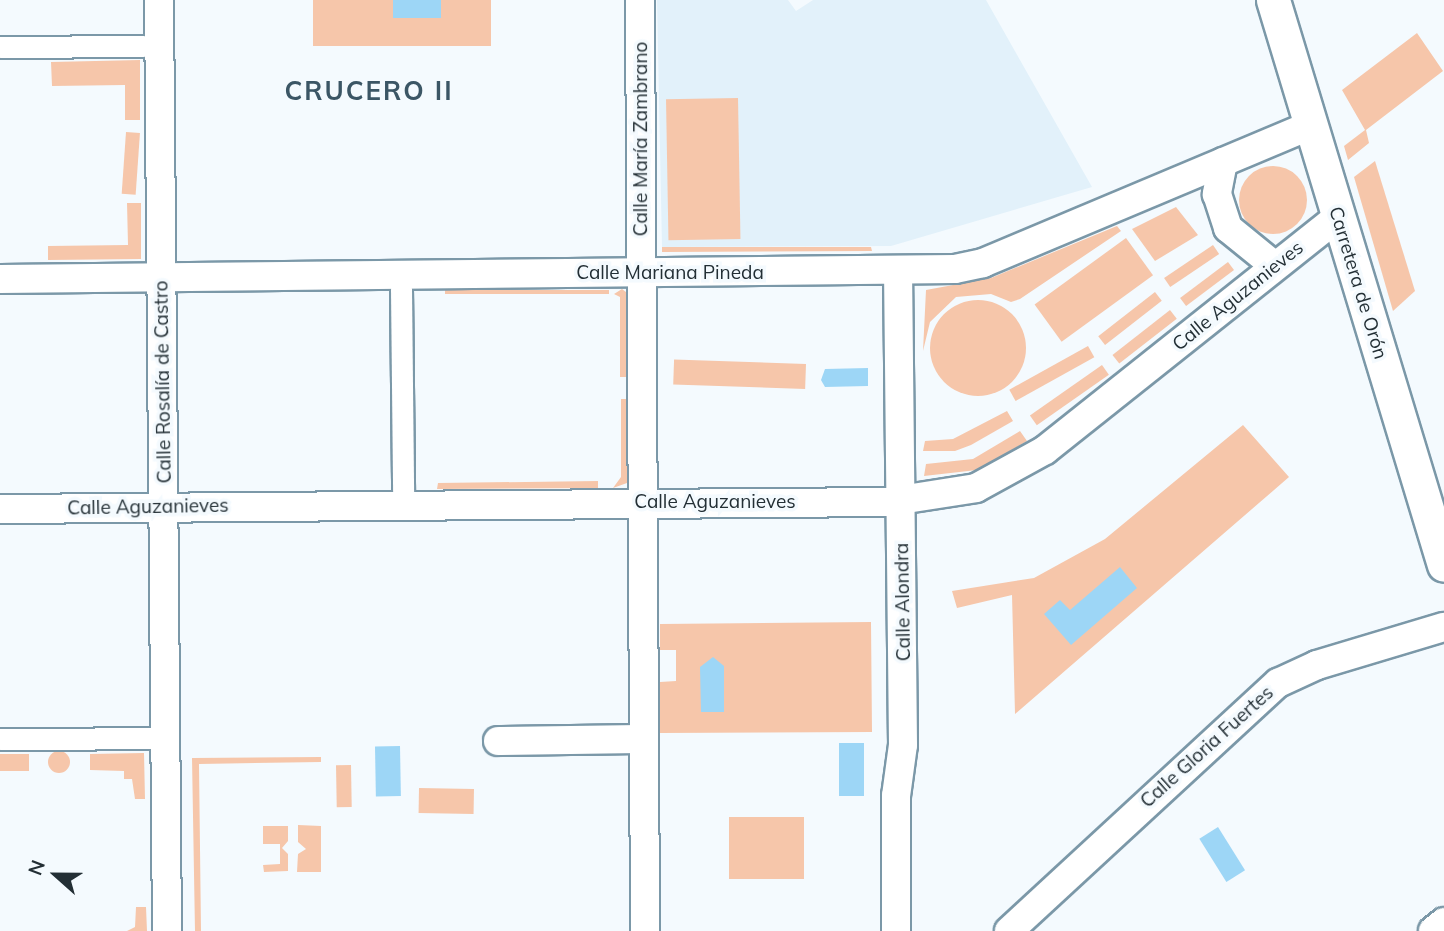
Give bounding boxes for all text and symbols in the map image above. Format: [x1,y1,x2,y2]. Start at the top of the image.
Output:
street label: Calle María Zambrano [630,42,652,236]
district label: CRUCERO II [286,75,452,107]
street label: Carretera de Orón [1324,204,1392,362]
street label: Calle Aguzanieves [1168,236,1308,356]
street label: Calle Mariana Pineda [576,262,764,284]
street label: Calle Rosalía de Castro [150,280,176,484]
street label: Calle Aguzanieves [634,491,796,513]
street label: Calle Aguzanieves [67,494,229,520]
street label: Calle Alondra [891,543,915,661]
street label: Calle Gloria Fuertes [1136,681,1278,813]
north arrow [21,840,91,910]
text: N [23,856,50,878]

